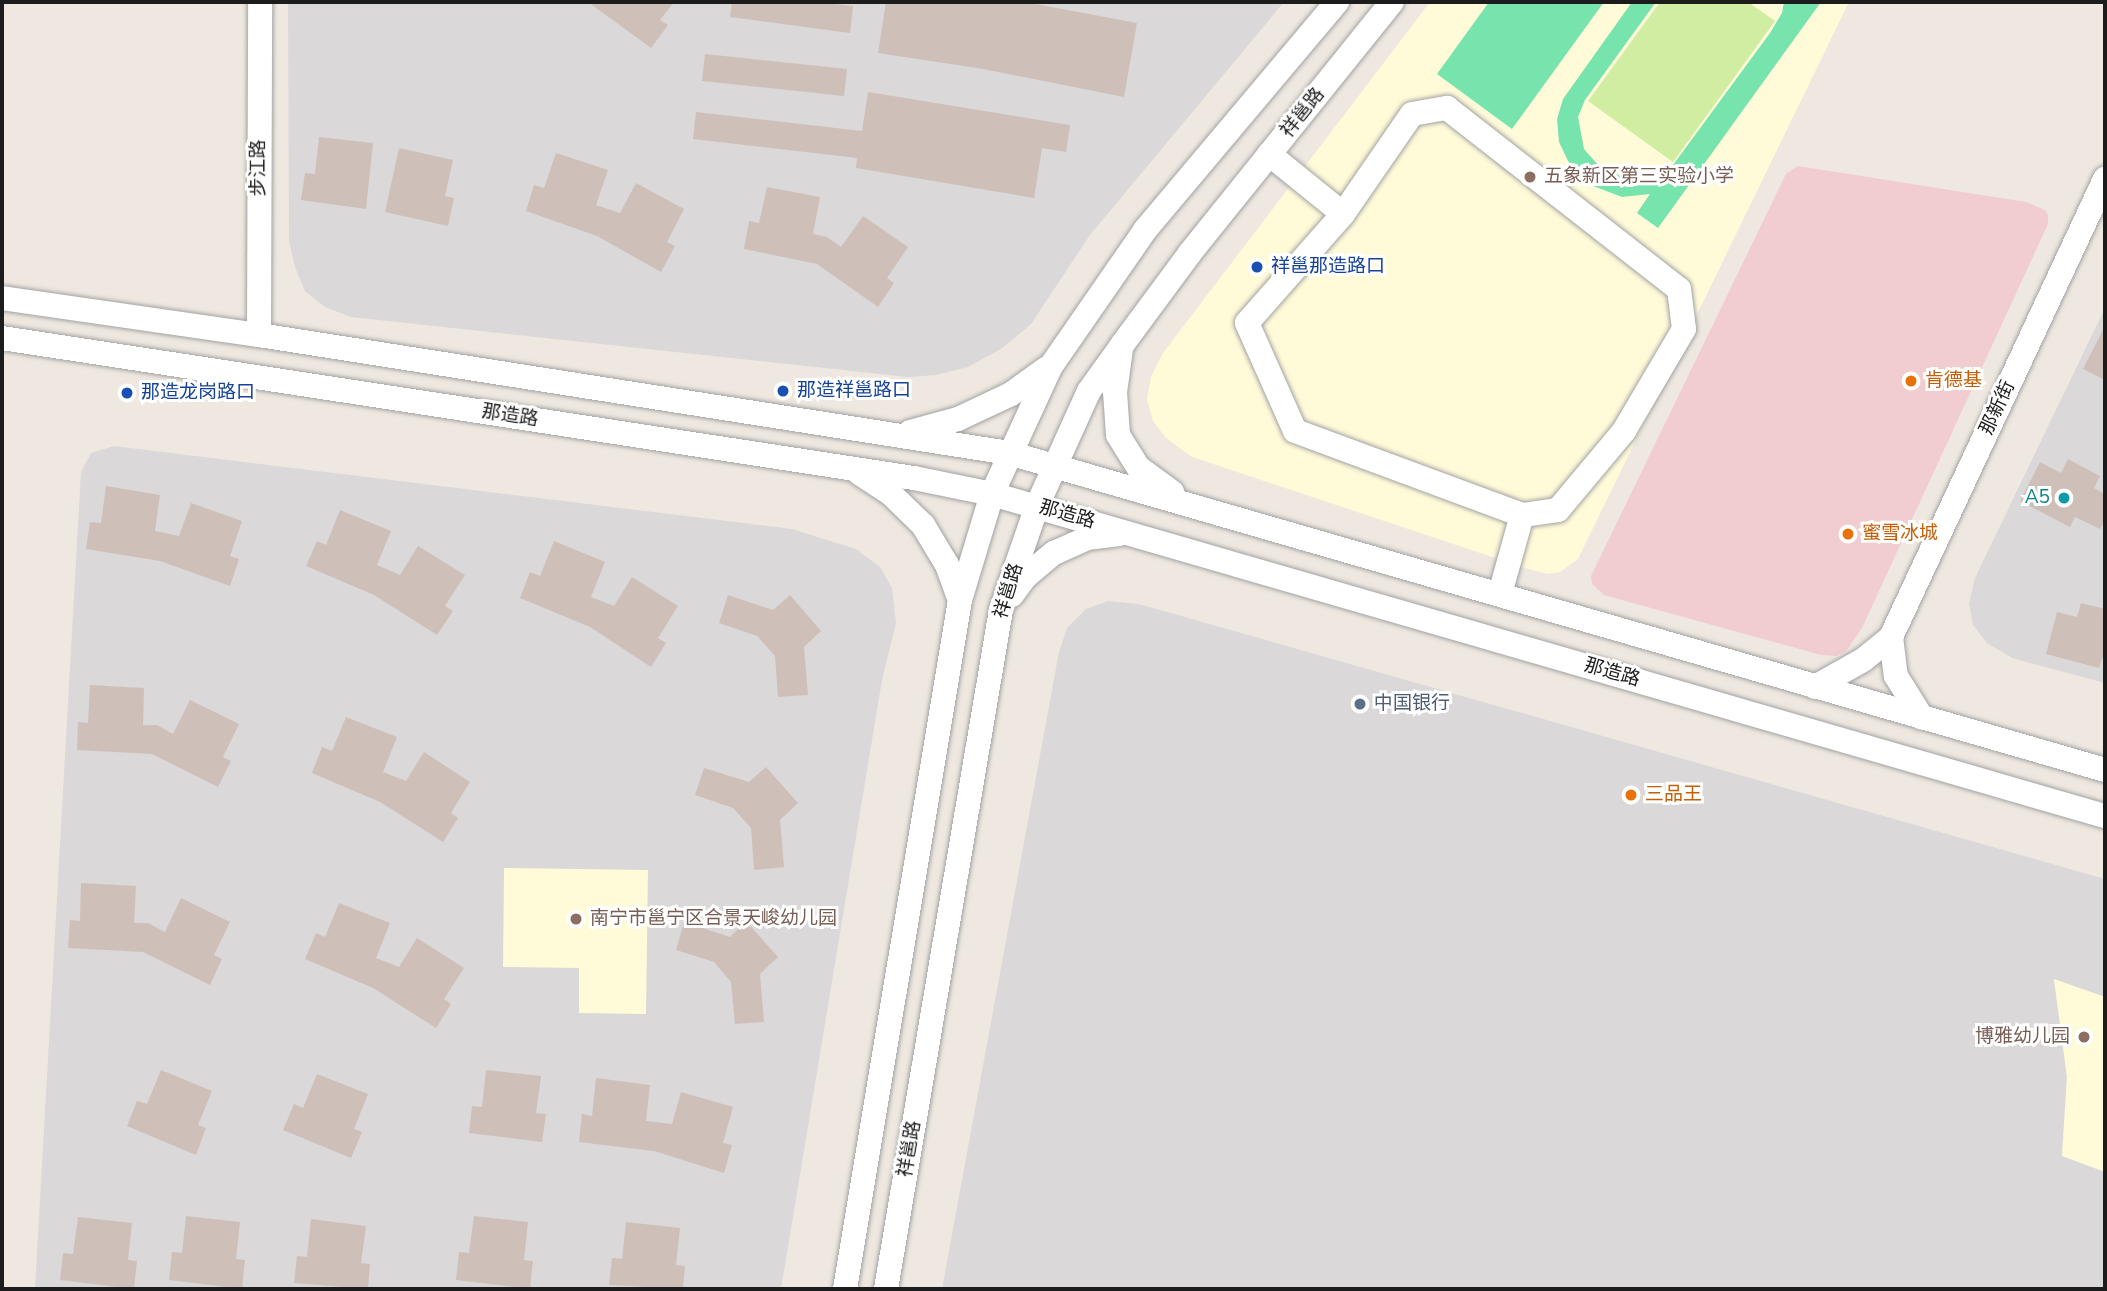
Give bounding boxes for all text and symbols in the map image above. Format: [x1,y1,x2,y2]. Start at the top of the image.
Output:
street label: 祥邕路 [1276,84,1330,142]
street label: 步江路 [248,140,270,196]
place label: 五象新区第三实验小学 [1544,166,1734,188]
marker: 五象新区第三实验小学 [1522,169,1538,185]
place label: 祥邕那造路口 [1271,256,1385,278]
marker: 祥邕那造路口 [1249,259,1265,275]
place label: 肯德基 [1925,370,1982,392]
marker: 肯德基 [1903,373,1919,389]
street label: 那新街 [1976,377,2020,439]
place label: 那造祥邕路口 [797,380,911,402]
place label: 那造龙岗路口 [141,382,255,404]
marker: 那造祥邕路口 [775,383,791,399]
marker: 那造龙岗路口 [119,385,135,401]
street label: 那造路 [480,400,540,432]
place label: A5 [2025,487,2050,509]
marker: A5 [2056,490,2072,506]
street label: 那造路 [1036,496,1098,534]
place label: 蜜雪冰城 [1862,523,1938,545]
marker: 蜜雪冰城 [1840,526,1856,542]
street label: 祥邕路 [990,560,1028,622]
street label: 那造路 [1581,654,1643,692]
place label: 中国银行 [1374,693,1450,715]
marker: 中国银行 [1352,696,1368,712]
place label: 三品王 [1645,784,1702,806]
marker: 三品王 [1623,787,1639,803]
place label: 南宁市邕宁区合景天峻幼儿园 [590,908,837,930]
marker: 南宁市邕宁区合景天峻幼儿园 [568,911,584,927]
place label: 博雅幼儿园 [1975,1026,2070,1048]
marker: 博雅幼儿园 [2076,1029,2092,1045]
street label: 祥邕路 [894,1119,926,1179]

